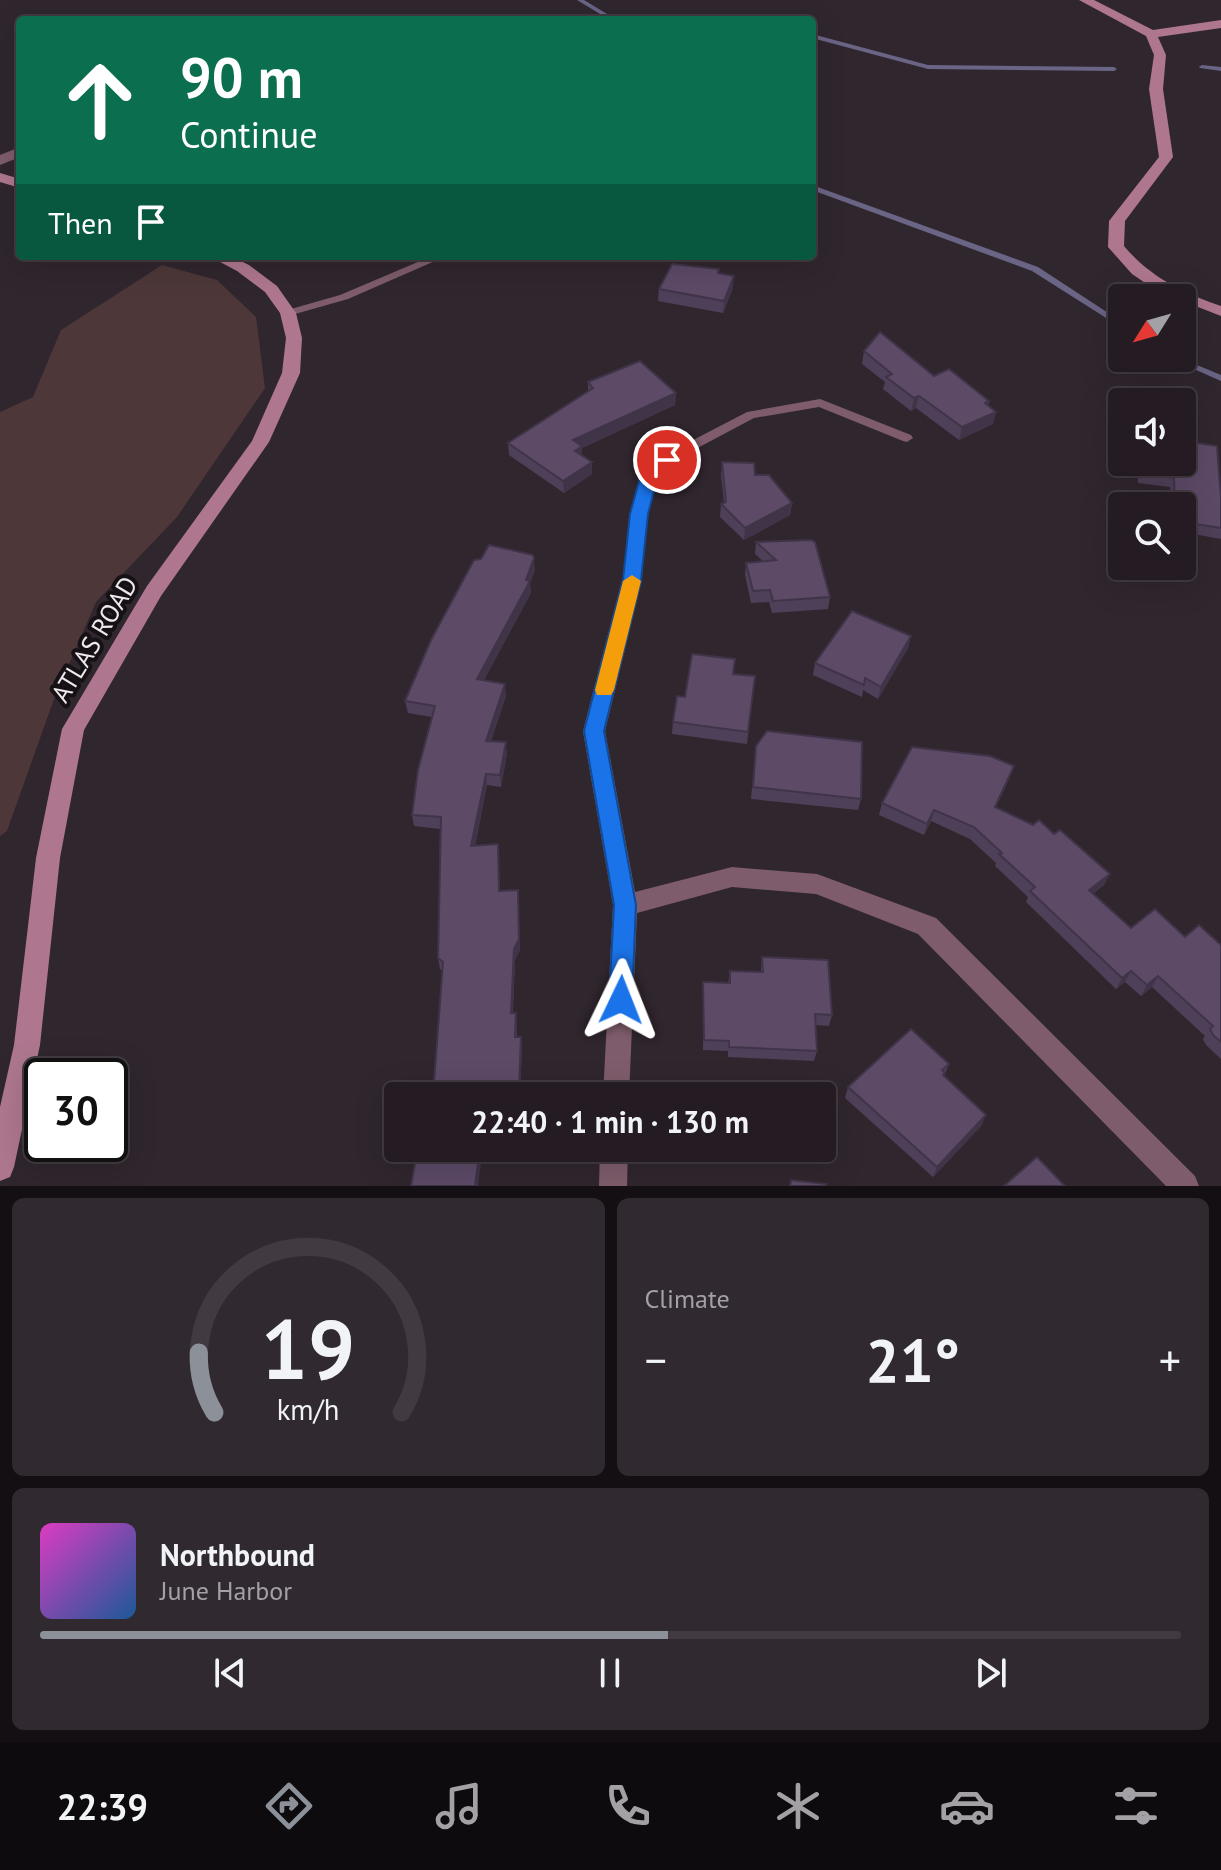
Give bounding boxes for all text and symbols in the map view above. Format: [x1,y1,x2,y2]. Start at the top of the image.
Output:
text: 90 m [180,41,303,113]
icon: ahead [48,48,152,152]
text: Continue [180,111,318,158]
icon: arrive [129,200,173,244]
text: Then [48,203,113,242]
north arrow [1108,284,1196,372]
map controls [1108,284,1196,580]
button: sound [1108,388,1196,476]
pin [633,426,701,494]
icon: arrive [645,438,689,482]
button: search [1108,492,1196,580]
street label: ATLAS ROAD [44,570,144,708]
position arrow [579,958,663,1042]
speed limit sign: 30 [24,1058,128,1162]
text: 22:40 · 1 min · 130 m [471,1102,749,1141]
text: Climate [645,1282,730,1315]
text: 19 [261,1294,355,1402]
text: 21° [866,1321,960,1399]
text: − [645,1331,667,1388]
text: + [1159,1331,1181,1388]
text: km/h [277,1391,340,1428]
text: Northbound [160,1535,315,1574]
text: June Harbor [160,1574,292,1607]
icon: previous [208,1651,252,1695]
icon: pause [588,1651,632,1695]
icon: next [969,1651,1013,1695]
icon: directions [261,1778,317,1834]
icon: music [431,1778,487,1834]
icon: phone [600,1778,656,1834]
icon: climate [770,1778,826,1834]
icon: car [939,1778,995,1834]
icon: filters [1108,1778,1164,1834]
text: 22:39 [57,1783,148,1830]

